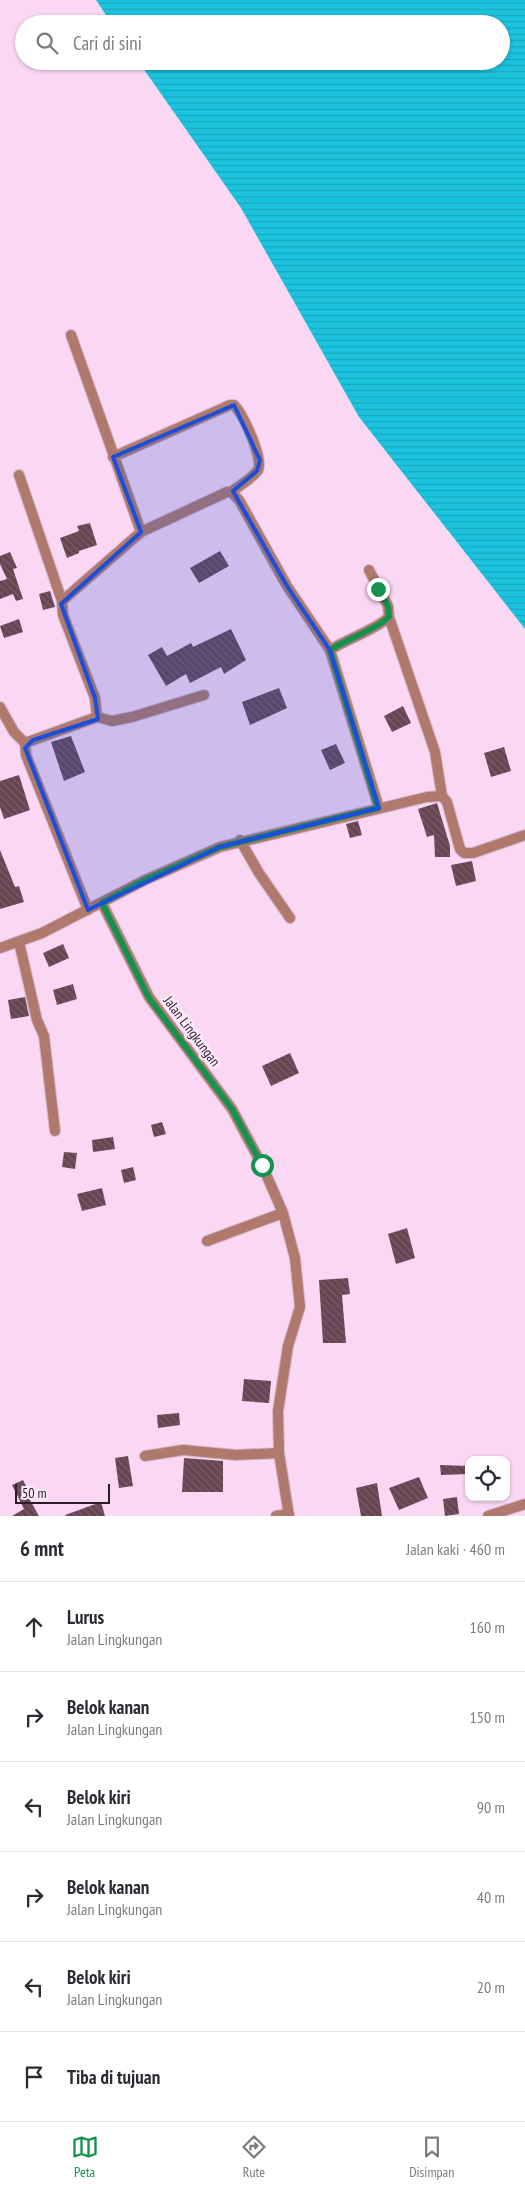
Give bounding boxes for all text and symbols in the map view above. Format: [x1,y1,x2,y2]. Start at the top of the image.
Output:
search box [15,15,510,70]
icon: search [33,29,61,57]
text: Cari di sini [73,31,142,55]
route end [367,578,390,601]
street label: Jalan Lingkungan [159,991,224,1070]
route start [251,1154,274,1177]
map controls [465,1456,510,1501]
button: locate [465,1456,510,1501]
scale bar [15,1481,110,1504]
text: 50 m [22,1484,47,1502]
text: 6 mnt [20,1535,64,1562]
text: Jalan kaki · 460 m [406,1539,505,1559]
text: Lurus [67,1605,104,1629]
icon: ahead [20,1613,48,1641]
text: 160 m [470,1617,505,1637]
text: Jalan Lingkungan [67,1629,162,1649]
text: Belok kanan [67,1695,149,1719]
icon: right [20,1703,48,1731]
text: 150 m [470,1707,505,1727]
text: Jalan Lingkungan [67,1719,162,1739]
text: Belok kiri [67,1785,131,1809]
icon: left [20,1793,48,1821]
text: 90 m [477,1797,505,1817]
text: Jalan Lingkungan [67,1809,162,1829]
text: Belok kanan [67,1875,149,1899]
icon: right [20,1883,48,1911]
text: 40 m [477,1887,505,1907]
text: Jalan Lingkungan [67,1899,162,1919]
text: Belok kiri [67,1965,131,1989]
icon: left [20,1973,48,2001]
text: 20 m [477,1977,505,1997]
text: Jalan Lingkungan [67,1989,162,2009]
icon: arrive [20,2063,48,2091]
text: Tiba di tujuan [67,2065,160,2089]
tab: Peta [71,2133,99,2181]
tab: Rute [240,2133,268,2181]
tab: Disimpan [409,2133,454,2181]

